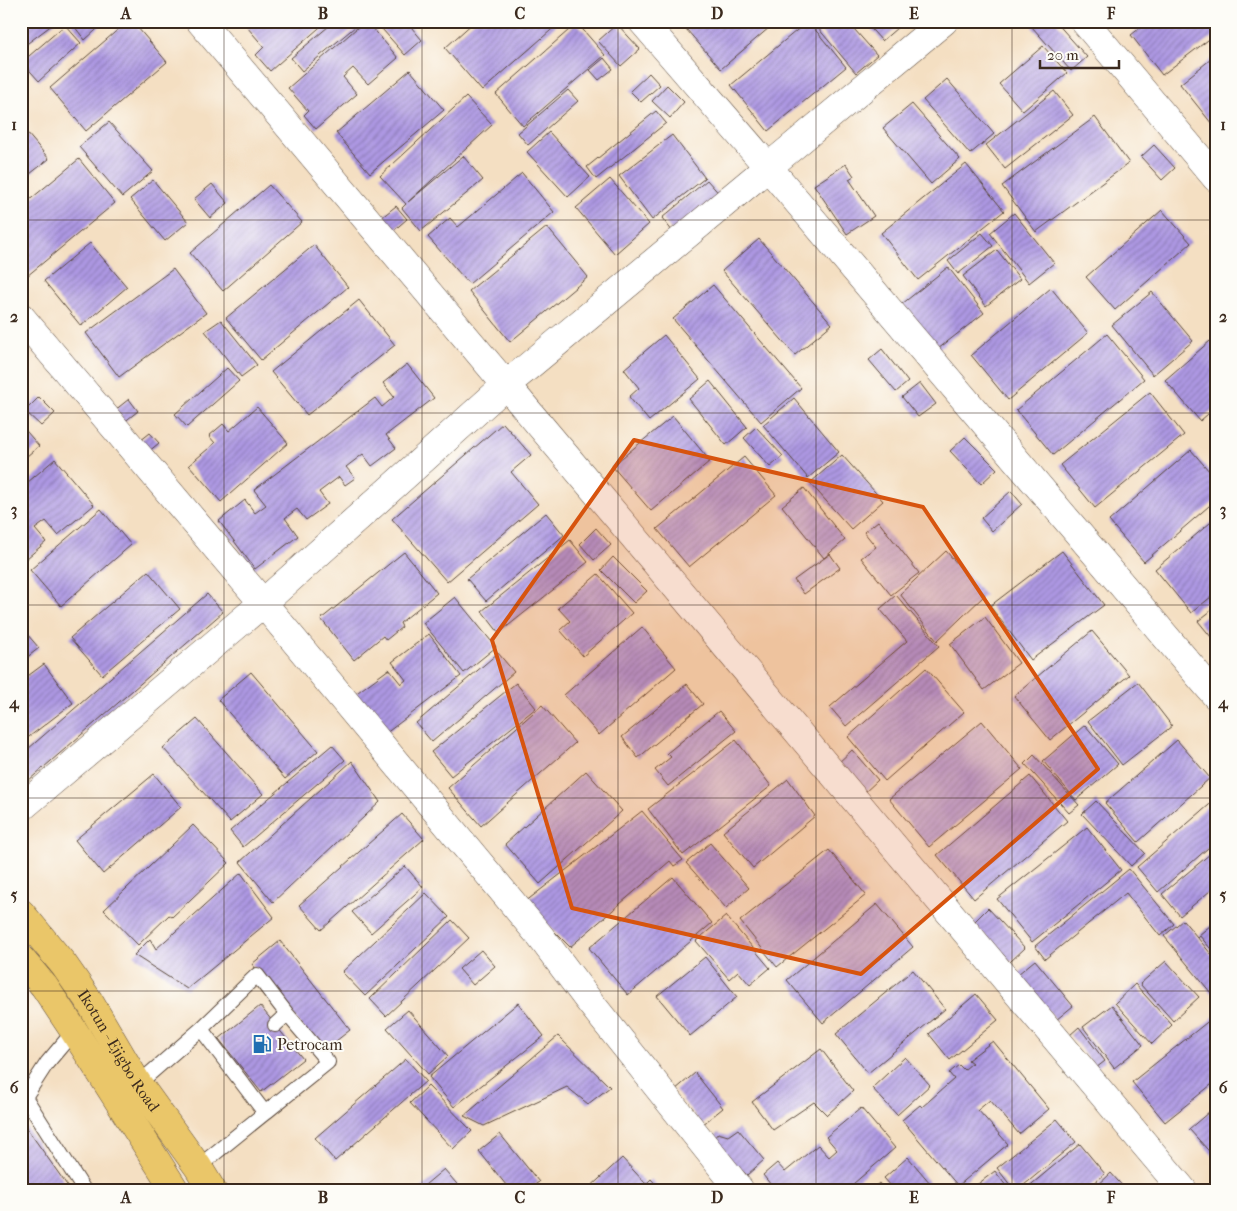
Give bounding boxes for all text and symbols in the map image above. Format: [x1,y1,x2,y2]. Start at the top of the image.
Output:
text: A [120,4,132,23]
text: B [318,4,328,23]
text: C [515,4,526,23]
text: D [711,4,723,23]
text: E [909,4,919,23]
text: F [1106,4,1116,23]
scale bar [1040,38,1118,70]
text: 20 m [1047,46,1079,64]
text: 1 [11,115,17,134]
text: 1 [1220,115,1226,134]
text: 2 [10,307,18,326]
text: 2 [1219,307,1227,326]
text: 3 [11,500,17,520]
text: 3 [1220,500,1226,520]
text: 4 [8,693,20,713]
text: 4 [1217,693,1229,713]
text: 5 [11,885,18,904]
text: 5 [1220,885,1227,904]
street label: Ikotun - Ejigbo Road [74,985,164,1115]
fuel station icon: Petrocam [251,1033,273,1055]
place label: Petrocam [277,1035,343,1054]
text: 6 [10,1078,19,1097]
text: 6 [1219,1078,1228,1097]
text: A [120,1188,132,1207]
text: B [318,1188,328,1207]
text: C [515,1188,526,1207]
text: D [711,1188,723,1207]
text: E [909,1188,919,1207]
text: F [1106,1188,1116,1207]

